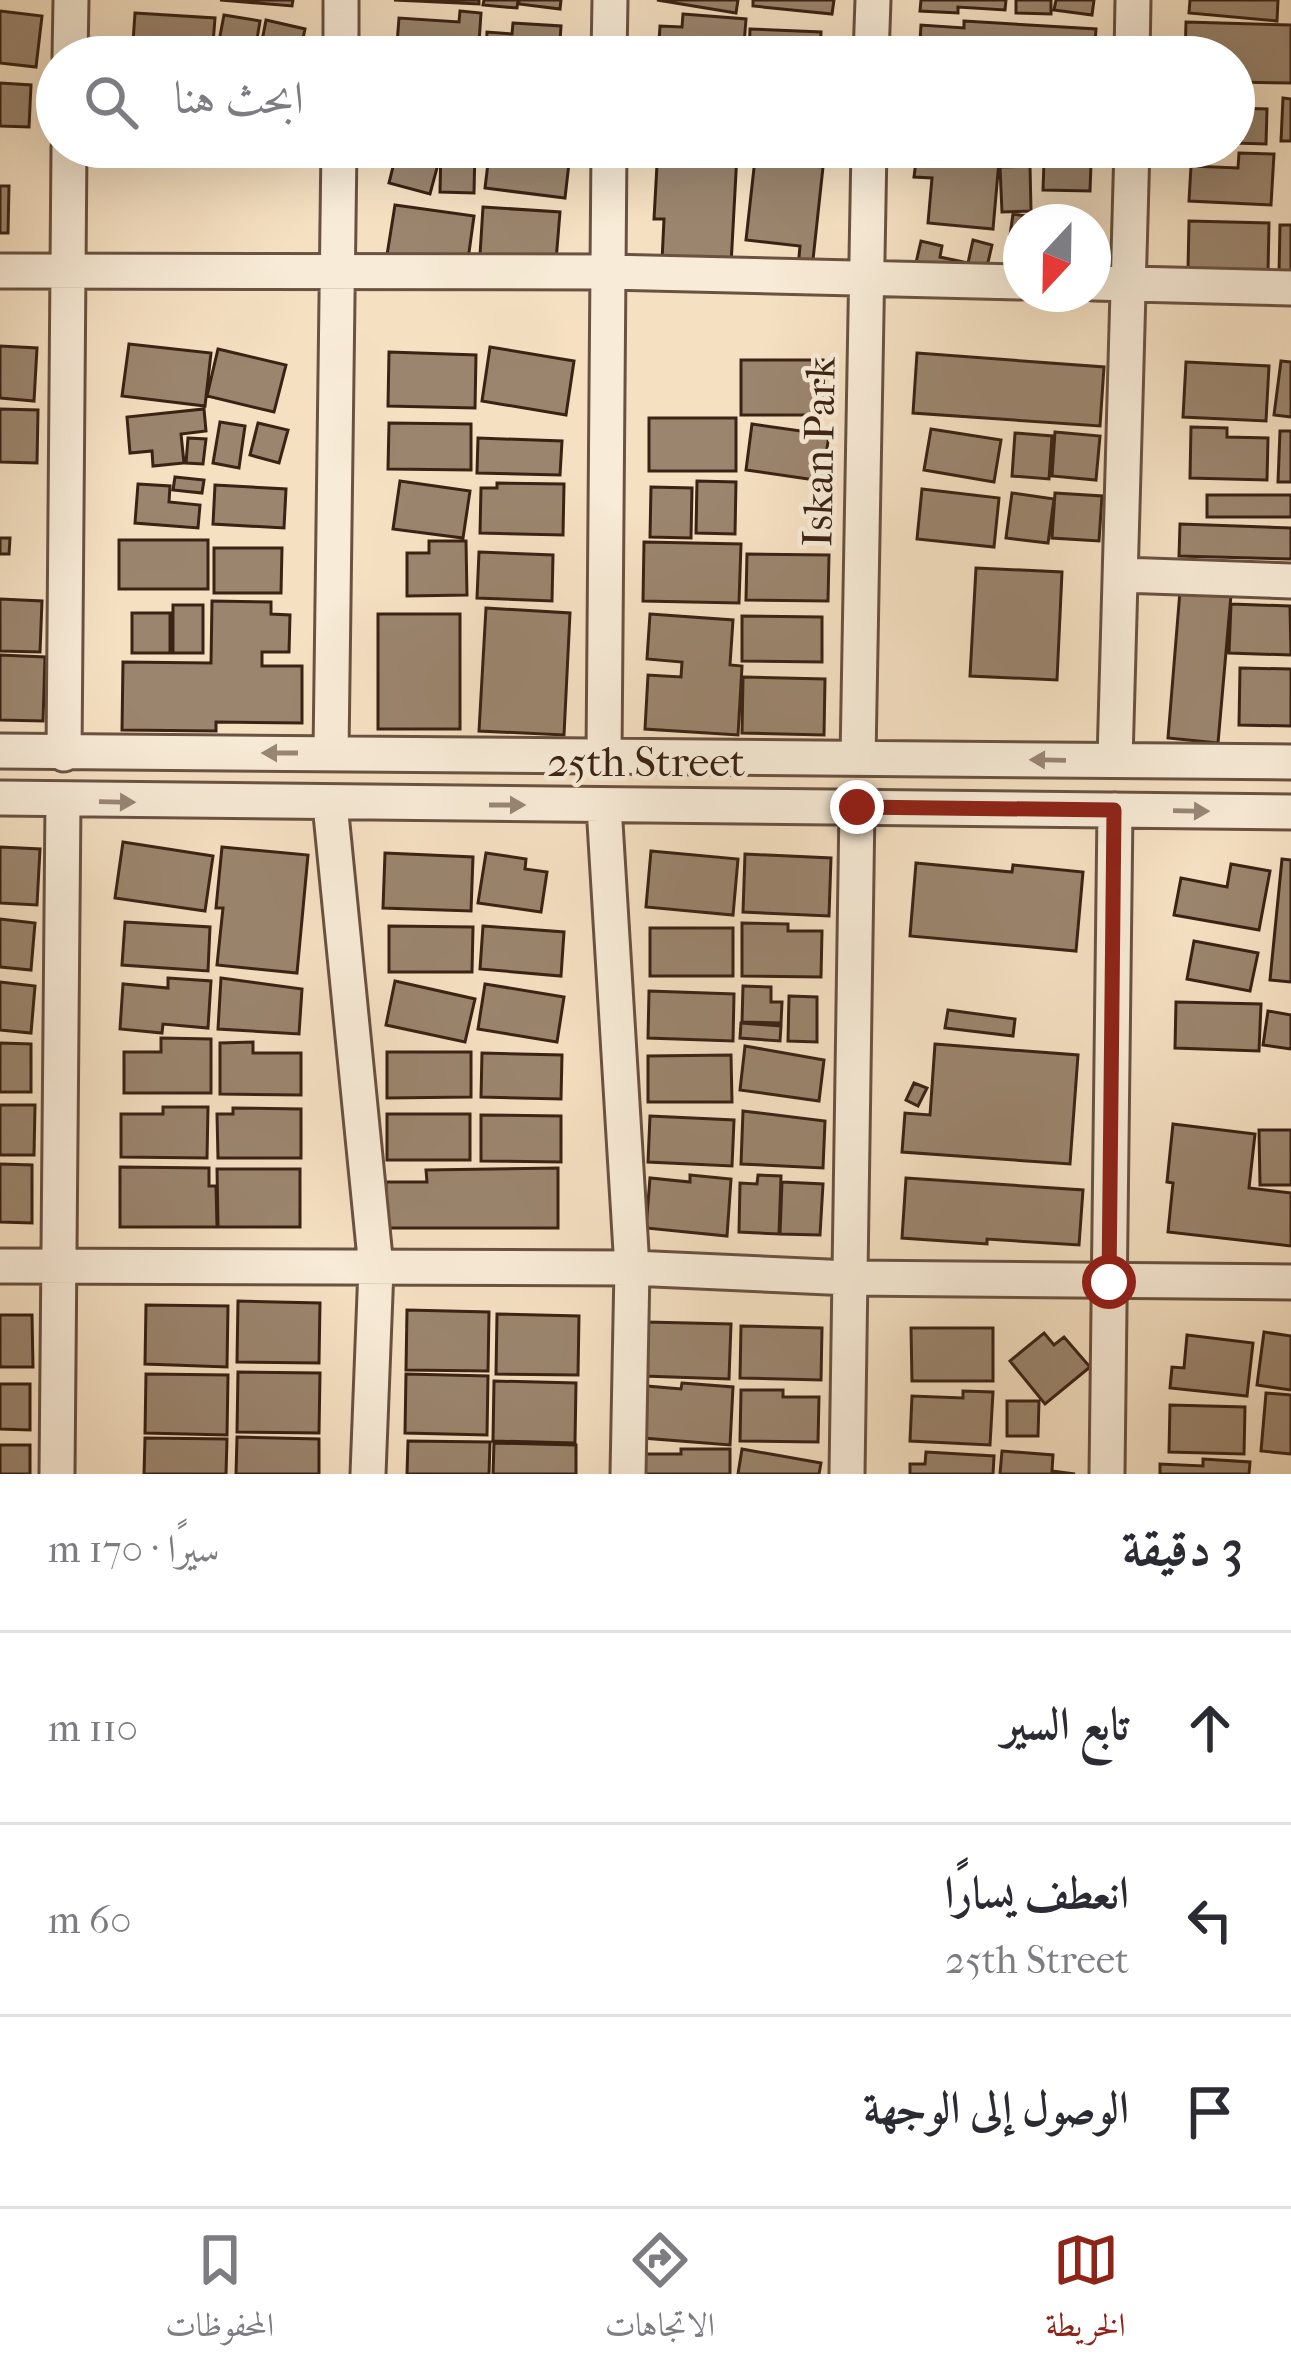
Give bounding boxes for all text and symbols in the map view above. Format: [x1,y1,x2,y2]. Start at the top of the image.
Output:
search box [36,36,1255,168]
icon: search [78,69,144,135]
text: ابحث هنا [174,72,304,125]
north arrow [1003,204,1111,312]
street label: Iskan Park [793,356,846,547]
street label: 25th Street [547,738,745,787]
one-way arrow [260,744,298,763]
one-way arrow [1028,750,1066,770]
route end [830,780,884,834]
one-way arrow [99,792,137,811]
one-way arrow [489,795,527,815]
one-way arrow [1173,801,1211,820]
route start [1082,1255,1136,1309]
text: 3 دقيقة [1122,1518,1243,1578]
text: سيرًا · 170 m [48,1526,220,1572]
icon: ahead [1177,1695,1243,1761]
text: تابع السير [1002,1698,1129,1751]
text: 110 m [48,1705,138,1751]
text: انعطف يسارًا [945,1867,1129,1920]
icon: left [1177,1887,1243,1953]
text: 60 m [48,1897,131,1943]
text: 25th Street [945,1937,1129,1983]
icon: arrive [1177,2079,1243,2145]
text: الوصول إلى الوجهة [863,2082,1129,2135]
tab: المحفوظات [165,2227,274,2357]
tab: الاتجاهات [605,2227,715,2357]
tab: الخريطة [1045,2227,1126,2357]

